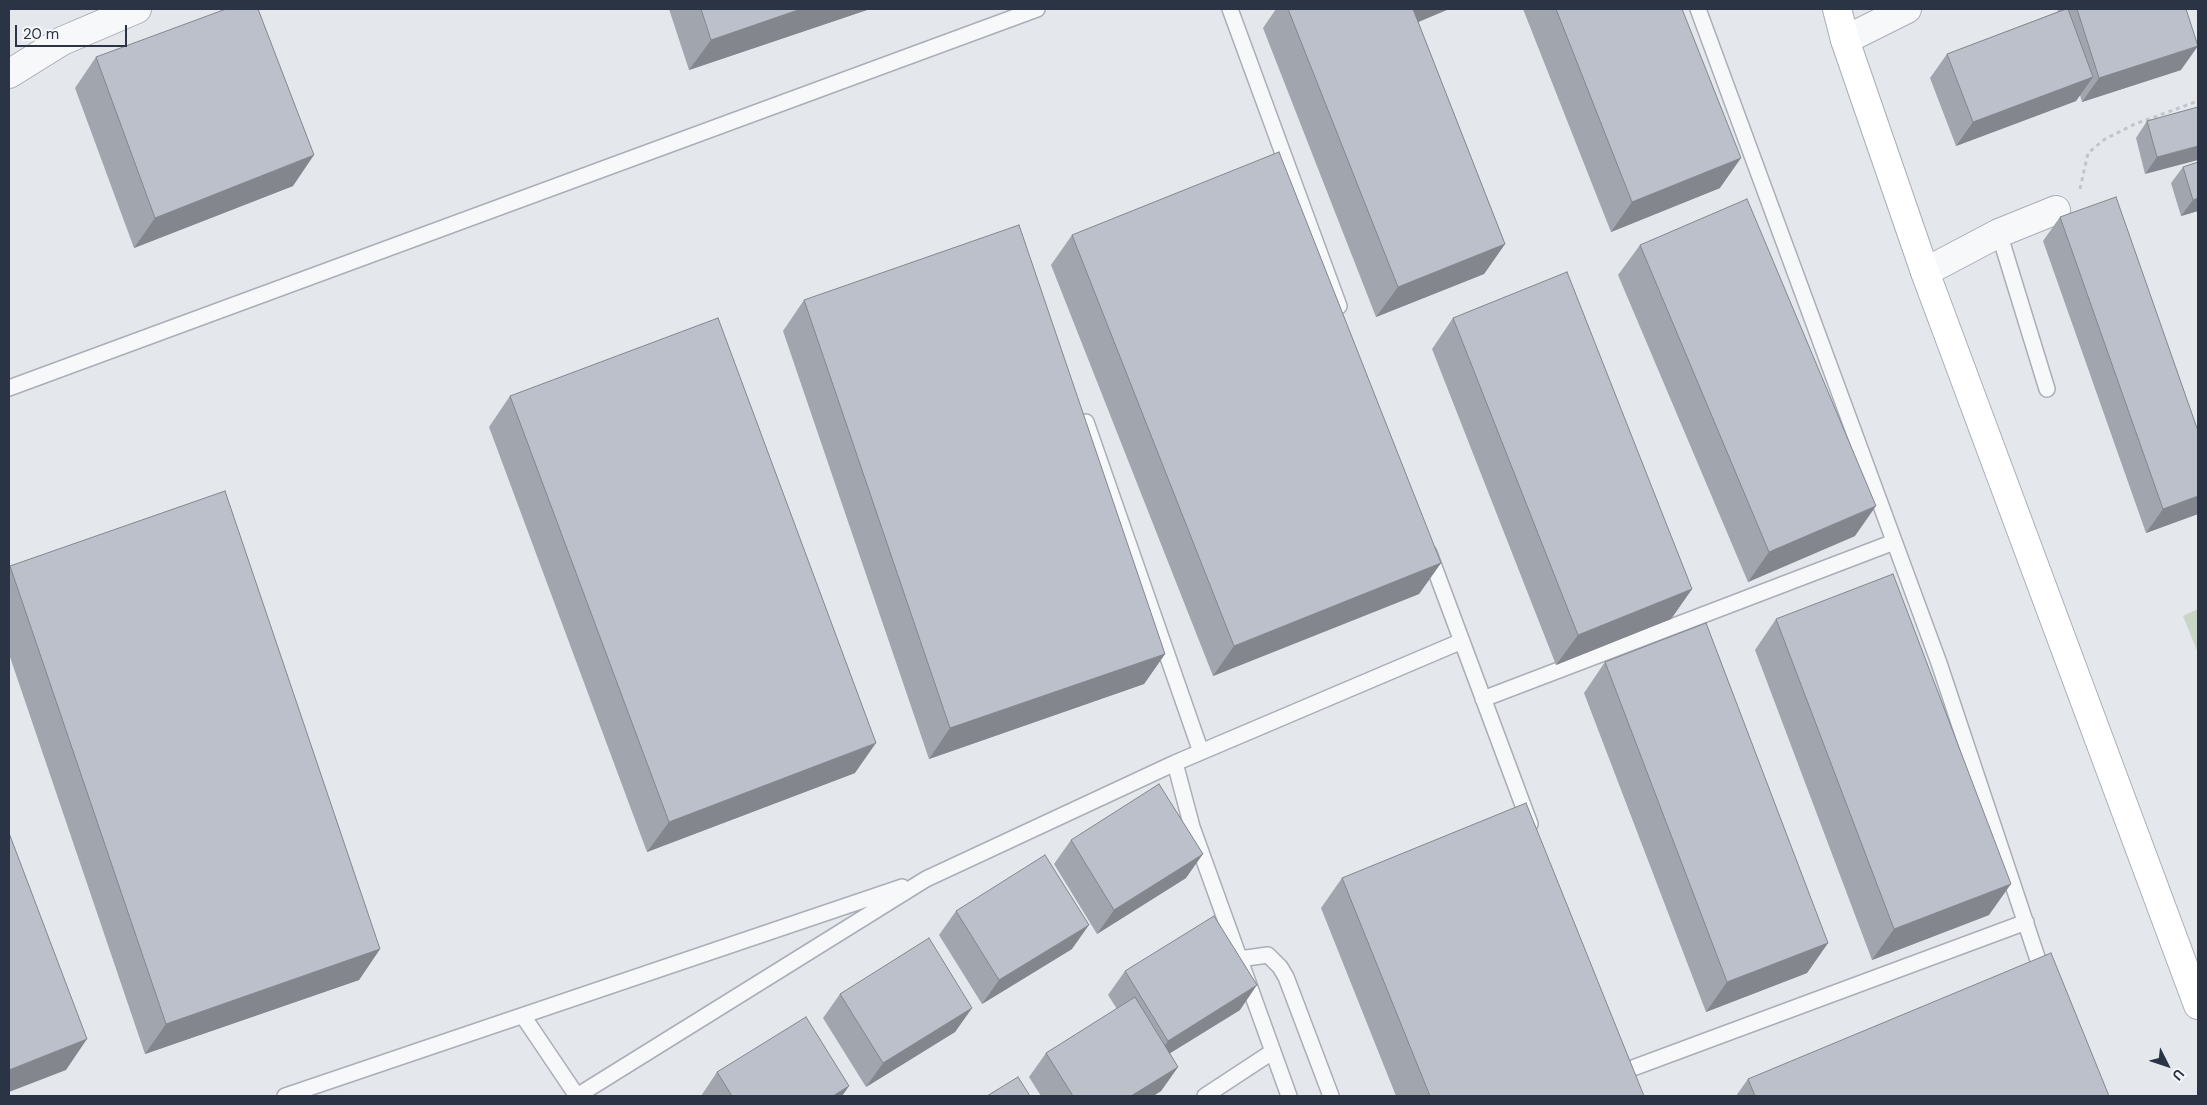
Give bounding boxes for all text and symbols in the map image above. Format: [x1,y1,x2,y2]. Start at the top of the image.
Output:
scale bar [18,15,130,47]
text: 20 m [23,24,59,44]
north arrow [2142,1040,2192,1090]
text: U [2168,1065,2188,1084]

